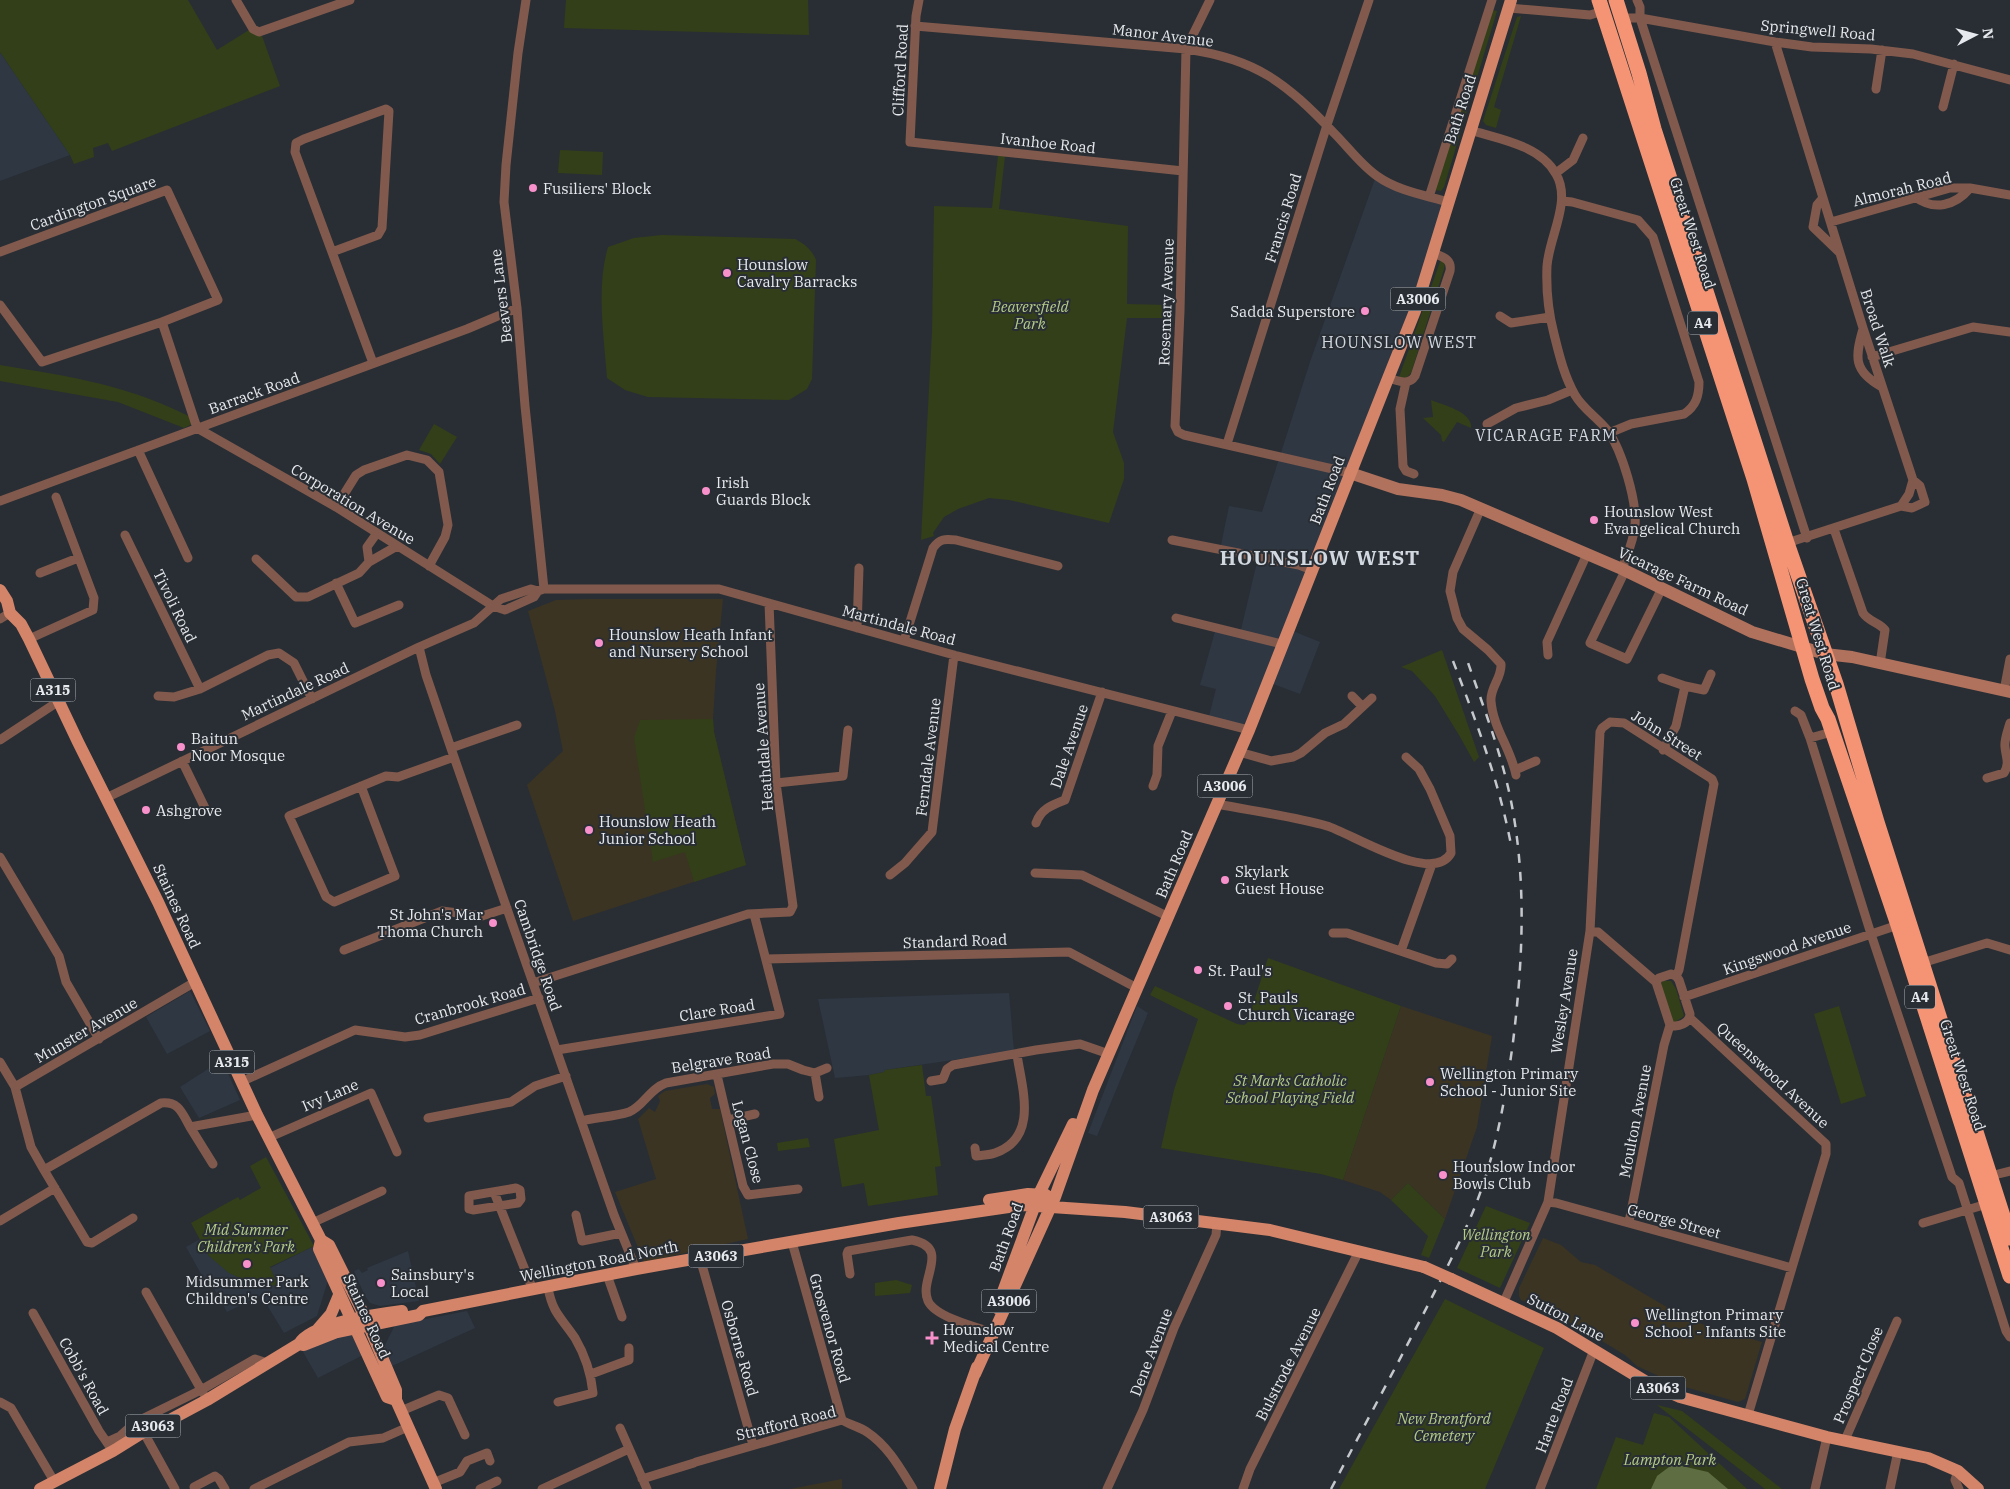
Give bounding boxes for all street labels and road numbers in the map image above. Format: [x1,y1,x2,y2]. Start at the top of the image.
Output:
street label: Springwell Road [1760,16,1876,44]
street label: Manor Avenue [1111,19,1215,51]
street label: Clifford Road [888,23,912,117]
street label: Bath Road [1440,72,1480,146]
street label: Ivanhoe Road [999,129,1097,157]
street label: Almorah Road [1851,168,1953,210]
street label: Cardington Square [27,171,159,235]
street label: Francis Road [1260,171,1306,265]
street label: Great West Road [1666,175,1720,291]
street label: Rosemary Avenue [1154,238,1178,366]
street label: Beavers Lane [486,248,516,344]
street label: Broad Walk [1856,286,1900,370]
road number: A3006 [1390,288,1446,310]
road number: A4 [1688,312,1718,334]
street label: Barrack Road [206,368,302,418]
street label: Bath Road [1305,453,1349,527]
street label: Corporation Avenue [287,459,419,549]
street label: Vicarage Farm Road [1615,542,1751,620]
street label: Tivoli Road [149,566,201,646]
street label: Great West Road [1792,576,1844,692]
street label: Martindale Road [840,601,958,649]
street label: Martindale Road [238,658,352,724]
road number: A315 [30,678,76,702]
street label: Heathdale Avenue [749,682,777,812]
street label: Ferndale Avenue [911,697,945,817]
street label: Dale Avenue [1046,702,1092,790]
street label: John Street [1628,706,1706,764]
road number: A3006 [1198,774,1252,798]
street label: Bath Road [1151,827,1197,901]
street label: Staines Road [149,861,205,951]
street label: Cambridge Road [510,897,566,1013]
street label: Kingswood Avenue [1720,917,1854,979]
street label: Standard Road [903,930,1007,952]
street label: Wesley Avenue [1546,947,1582,1055]
street label: Cranbrook Road [412,979,528,1029]
road number: A4 [1905,986,1935,1009]
street label: Munster Avenue [31,993,141,1067]
street label: Clare Road [678,995,756,1025]
street label: Great West Road [1936,1017,1990,1133]
street label: Queenswood Avenue [1713,1018,1833,1132]
street label: Belgrave Road [670,1043,772,1077]
road number: A315 [210,1050,254,1074]
street label: Moulton Avenue [1615,1063,1655,1179]
street label: Ivy Lane [299,1075,361,1115]
street label: Logan Close [728,1099,768,1185]
street label: George Street [1625,1199,1723,1243]
street label: Bath Road [985,1200,1027,1274]
road number: A3063 [1144,1206,1198,1228]
street label: Wellington Road North [518,1236,680,1286]
road number: A3063 [688,1244,744,1268]
street label: Staines Road [339,1271,395,1361]
street label: Grosvenor Road [805,1271,855,1385]
street label: Sutton Lane [1524,1289,1608,1345]
road number: A3006 [982,1290,1036,1312]
street label: Osborne Road [717,1298,763,1398]
street label: Bulstrode Avenue [1251,1304,1325,1424]
street label: Dene Avenue [1126,1305,1176,1399]
street label: Prospect Close [1829,1324,1887,1426]
street label: Cobb's Road [55,1334,113,1418]
street label: Harte Road [1531,1375,1577,1455]
road number: A3063 [1630,1376,1686,1400]
street label: Strafford Road [734,1401,838,1445]
road number: A3063 [126,1414,180,1438]

